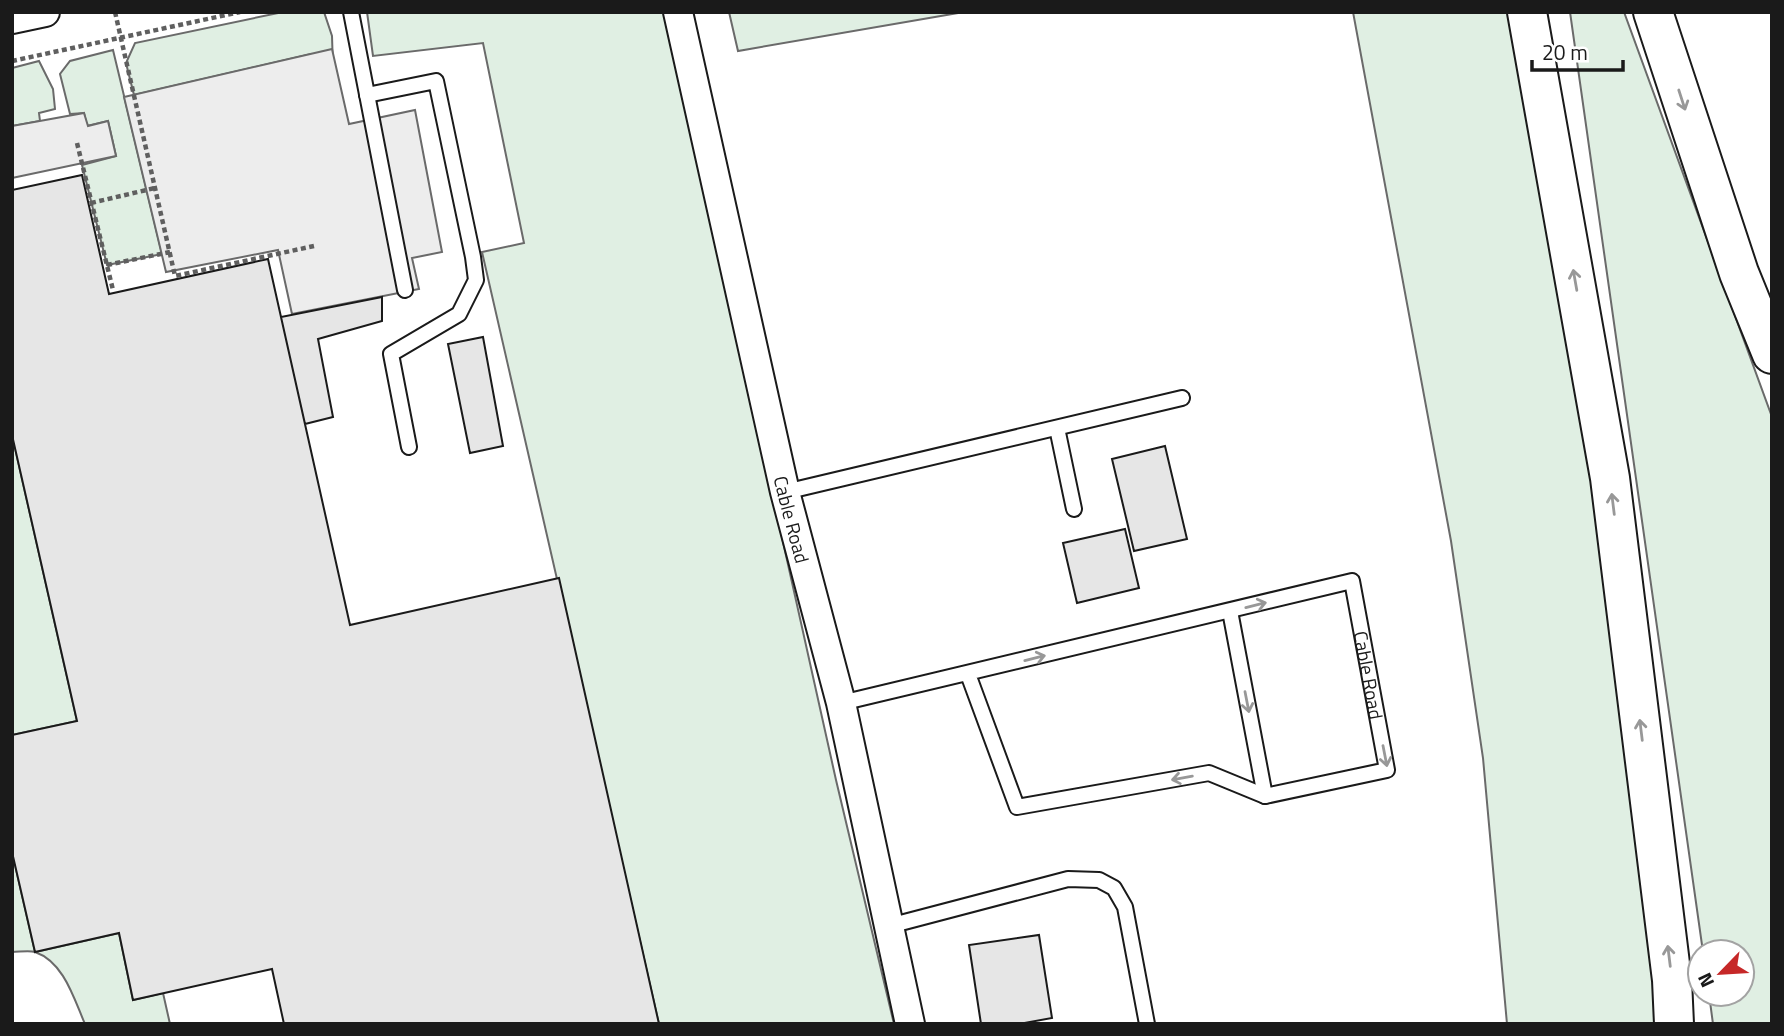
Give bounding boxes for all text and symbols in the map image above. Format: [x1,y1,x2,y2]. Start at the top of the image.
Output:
scale bar [1532,28,1623,72]
text: 20 m [1542,36,1588,68]
one-way arrow [1677,89,1689,111]
one-way arrow [1568,269,1581,292]
street label: Cable Road [767,473,818,566]
one-way arrow [1607,493,1620,516]
one-way arrow [1244,597,1267,611]
street label: Cable Road [1347,629,1392,722]
one-way arrow [1023,651,1046,664]
one-way arrow [1241,690,1255,713]
one-way arrow [1635,719,1648,742]
one-way arrow [1379,744,1392,767]
one-way arrow [1171,771,1194,785]
north arrow [1686,938,1756,1008]
one-way arrow [1663,945,1676,968]
text: N [1689,968,1721,992]

